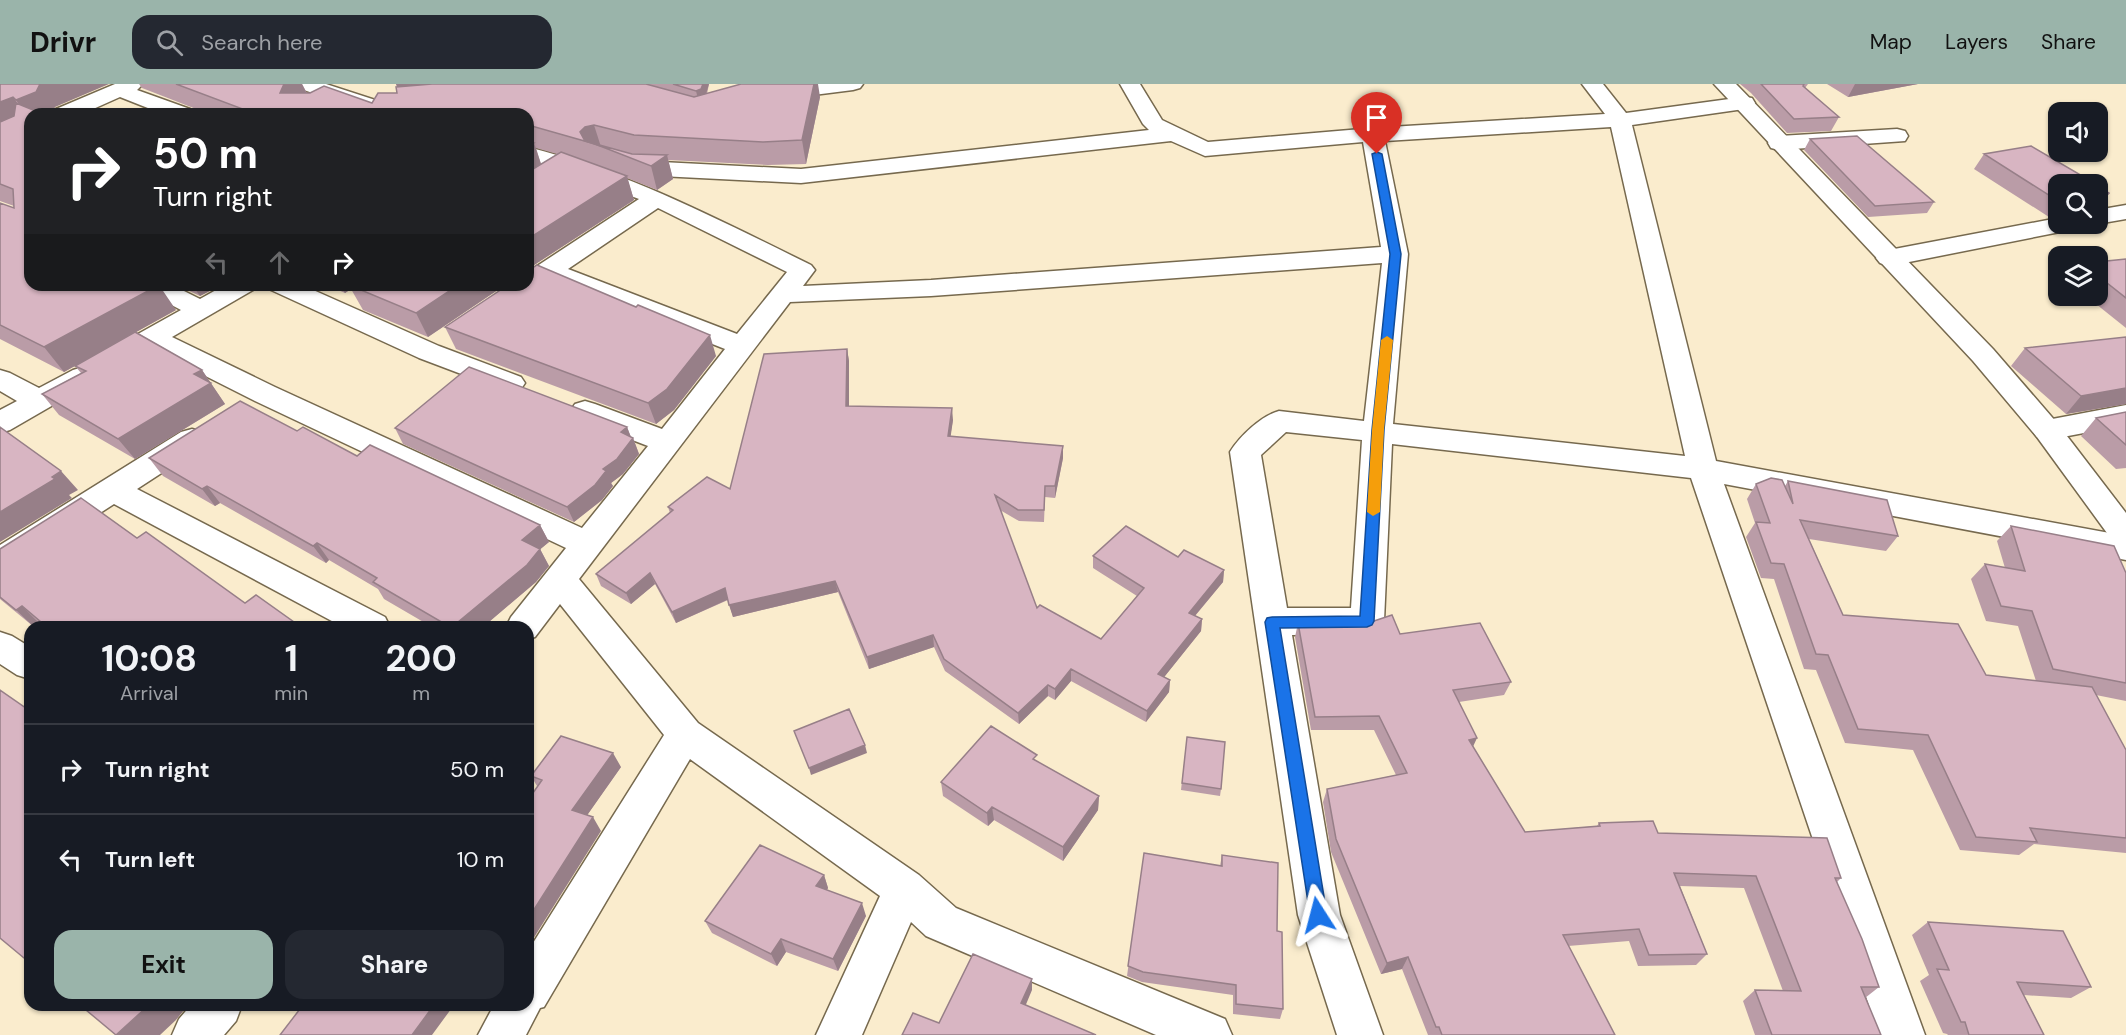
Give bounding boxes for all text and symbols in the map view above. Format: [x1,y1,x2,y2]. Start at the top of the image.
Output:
search box [132,15,552,69]
text: Drivr [30,24,96,61]
icon: search [153,26,186,59]
text: Search here [201,28,323,57]
text: Map [1870,28,1912,56]
text: Layers [1945,28,2008,56]
text: Share [2041,28,2096,56]
pin [1351,92,1402,154]
icon: arrive [1360,101,1393,134]
map controls [2048,102,2108,306]
button: sound [2048,102,2108,162]
text: 50 m [153,126,258,181]
icon: right [54,132,132,210]
button: search [2048,174,2108,234]
text: Turn right [153,179,273,214]
icon: left [200,246,233,279]
icon: ahead [263,246,296,279]
icon: right [326,246,359,279]
button: layers [2048,246,2108,306]
text: 10:08 [101,635,197,682]
text: 1 [285,635,298,682]
text: 200 [385,635,457,682]
text: Arrival [120,680,178,706]
text: min [274,680,308,706]
text: m [412,680,430,706]
icon: right [54,753,87,786]
text: Turn right [105,755,210,784]
text: 50 m [450,755,504,784]
icon: left [54,843,87,876]
text: Turn left [105,845,195,874]
text: 10 m [457,845,504,874]
position arrow [1286,883,1350,947]
button: Exit [54,930,273,999]
button: Share [285,930,504,999]

